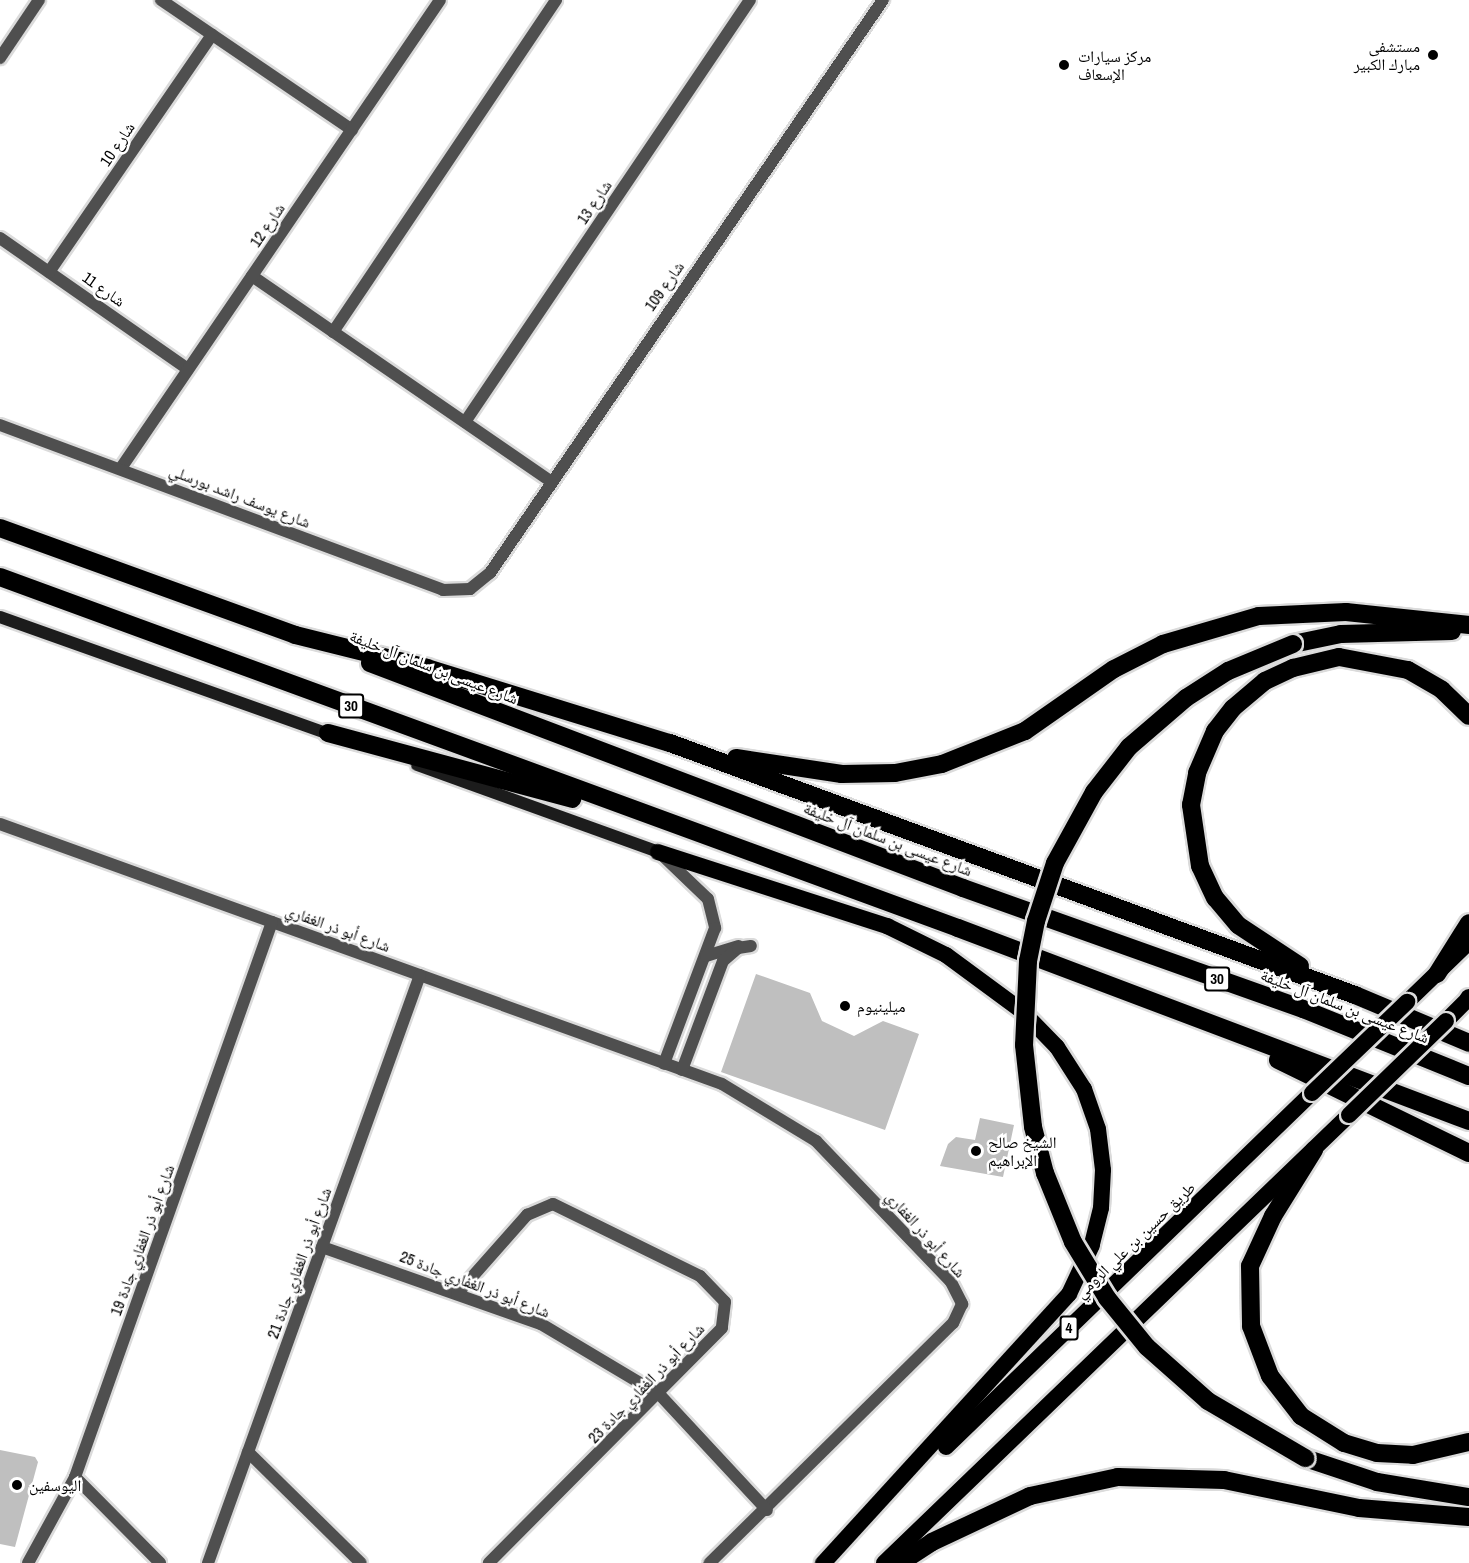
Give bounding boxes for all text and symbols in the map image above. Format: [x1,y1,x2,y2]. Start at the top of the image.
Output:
place label: مستشفى مبارك الكبير [1354,36,1420,74]
place label: مركز سيارات الإسعاف [1078,46,1151,84]
marker: مستشفى مبارك الكبير [1424,46,1442,64]
marker: مركز سيارات الإسعاف [1055,56,1073,74]
street label: شارع 10 [95,118,139,170]
street label: شارع 13 [572,176,616,228]
street label: شارع 12 [245,199,289,251]
street label: شارع 109 [640,258,688,314]
street label: شارع 11 [79,267,129,311]
street label: شارع يوسف راشد بورسلي [167,460,313,532]
street label: شارع عيسى بن سلمان آل خليفة [347,626,521,708]
road number: 30 [338,694,364,718]
street label: شارع عيسى بن سلمان آل خليفة [801,798,975,880]
street label: شارع أبو ذر الغفاري [283,900,393,956]
street label: شارع عيسى بن سلمان آل خليفة [1258,965,1432,1047]
road number: 30 [1204,967,1230,991]
place label: ميلينيوم [857,996,905,1016]
marker: ميلينيوم [838,999,852,1013]
place label: الشيخ صالح الإبراهيم [988,1132,1057,1170]
marker: الشيخ صالح الإبراهيم [969,1144,983,1158]
street label: شارع أبو ذر الغفاري جادة 19 [106,1162,178,1318]
street label: طريق حسين بن علي الرومي [1071,1178,1199,1302]
street label: شارع أبو ذر الغفاري جادة 21 [263,1185,335,1341]
street label: شارع أبو ذر الغفاري [882,1187,970,1281]
street label: شارع أبو ذر الغفاري جادة 25 [397,1247,553,1321]
road number: 4 [1058,1316,1080,1340]
street label: شارع أبو ذر الغفاري جادة 23 [584,1319,708,1447]
place label: اليوسفين [29,1475,81,1495]
marker: اليوسفين [10,1478,24,1492]

